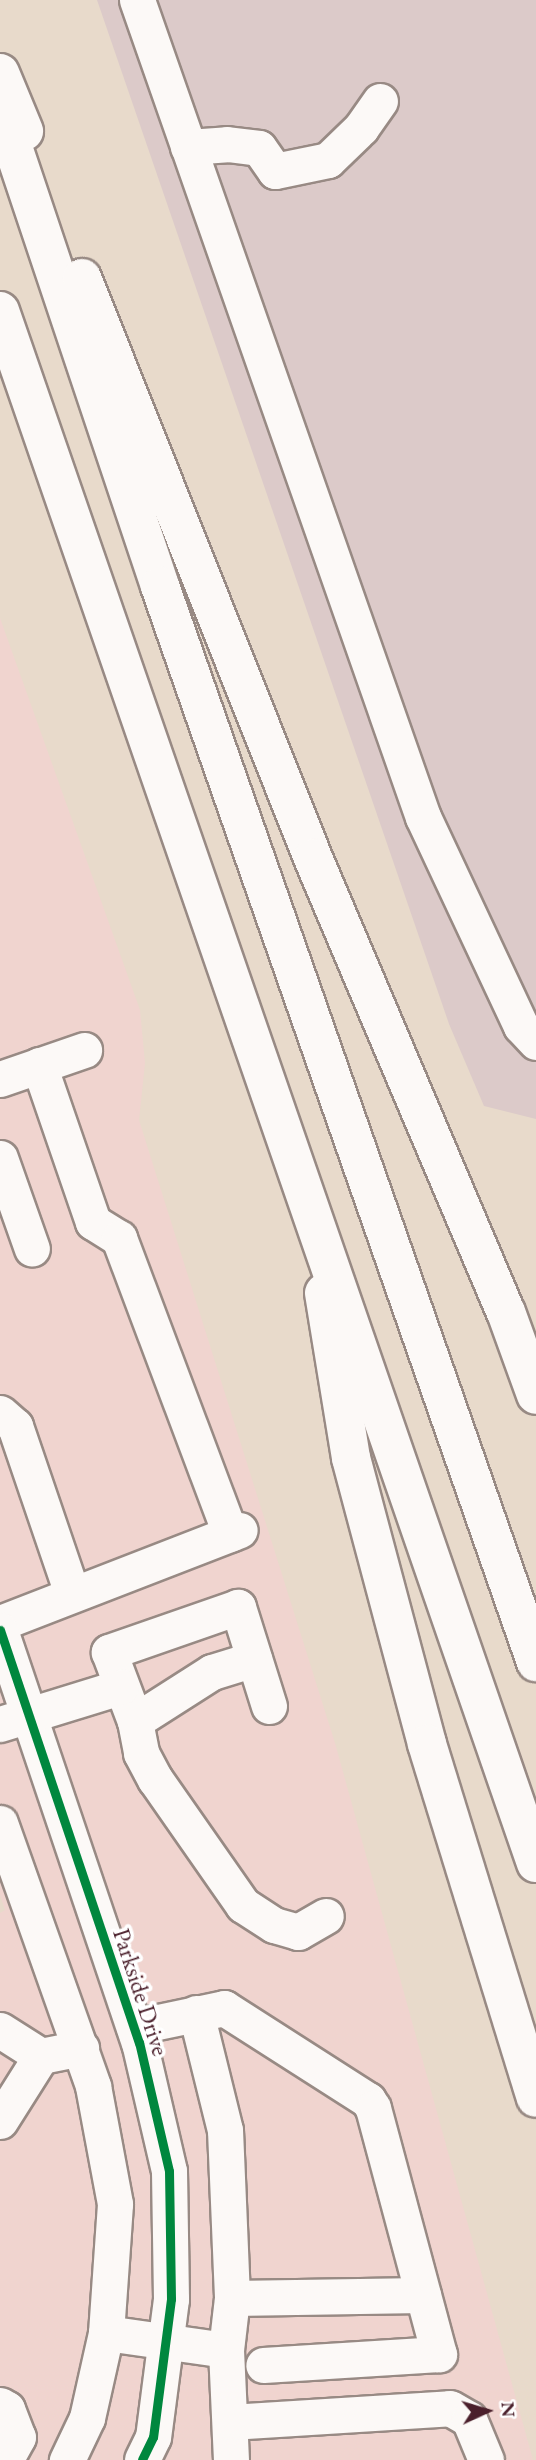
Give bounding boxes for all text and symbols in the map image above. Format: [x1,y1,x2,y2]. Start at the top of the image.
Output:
street label: Parkside Drive [107,1925,175,2059]
north arrow [452,2376,522,2446]
text: N [495,2401,521,2418]

